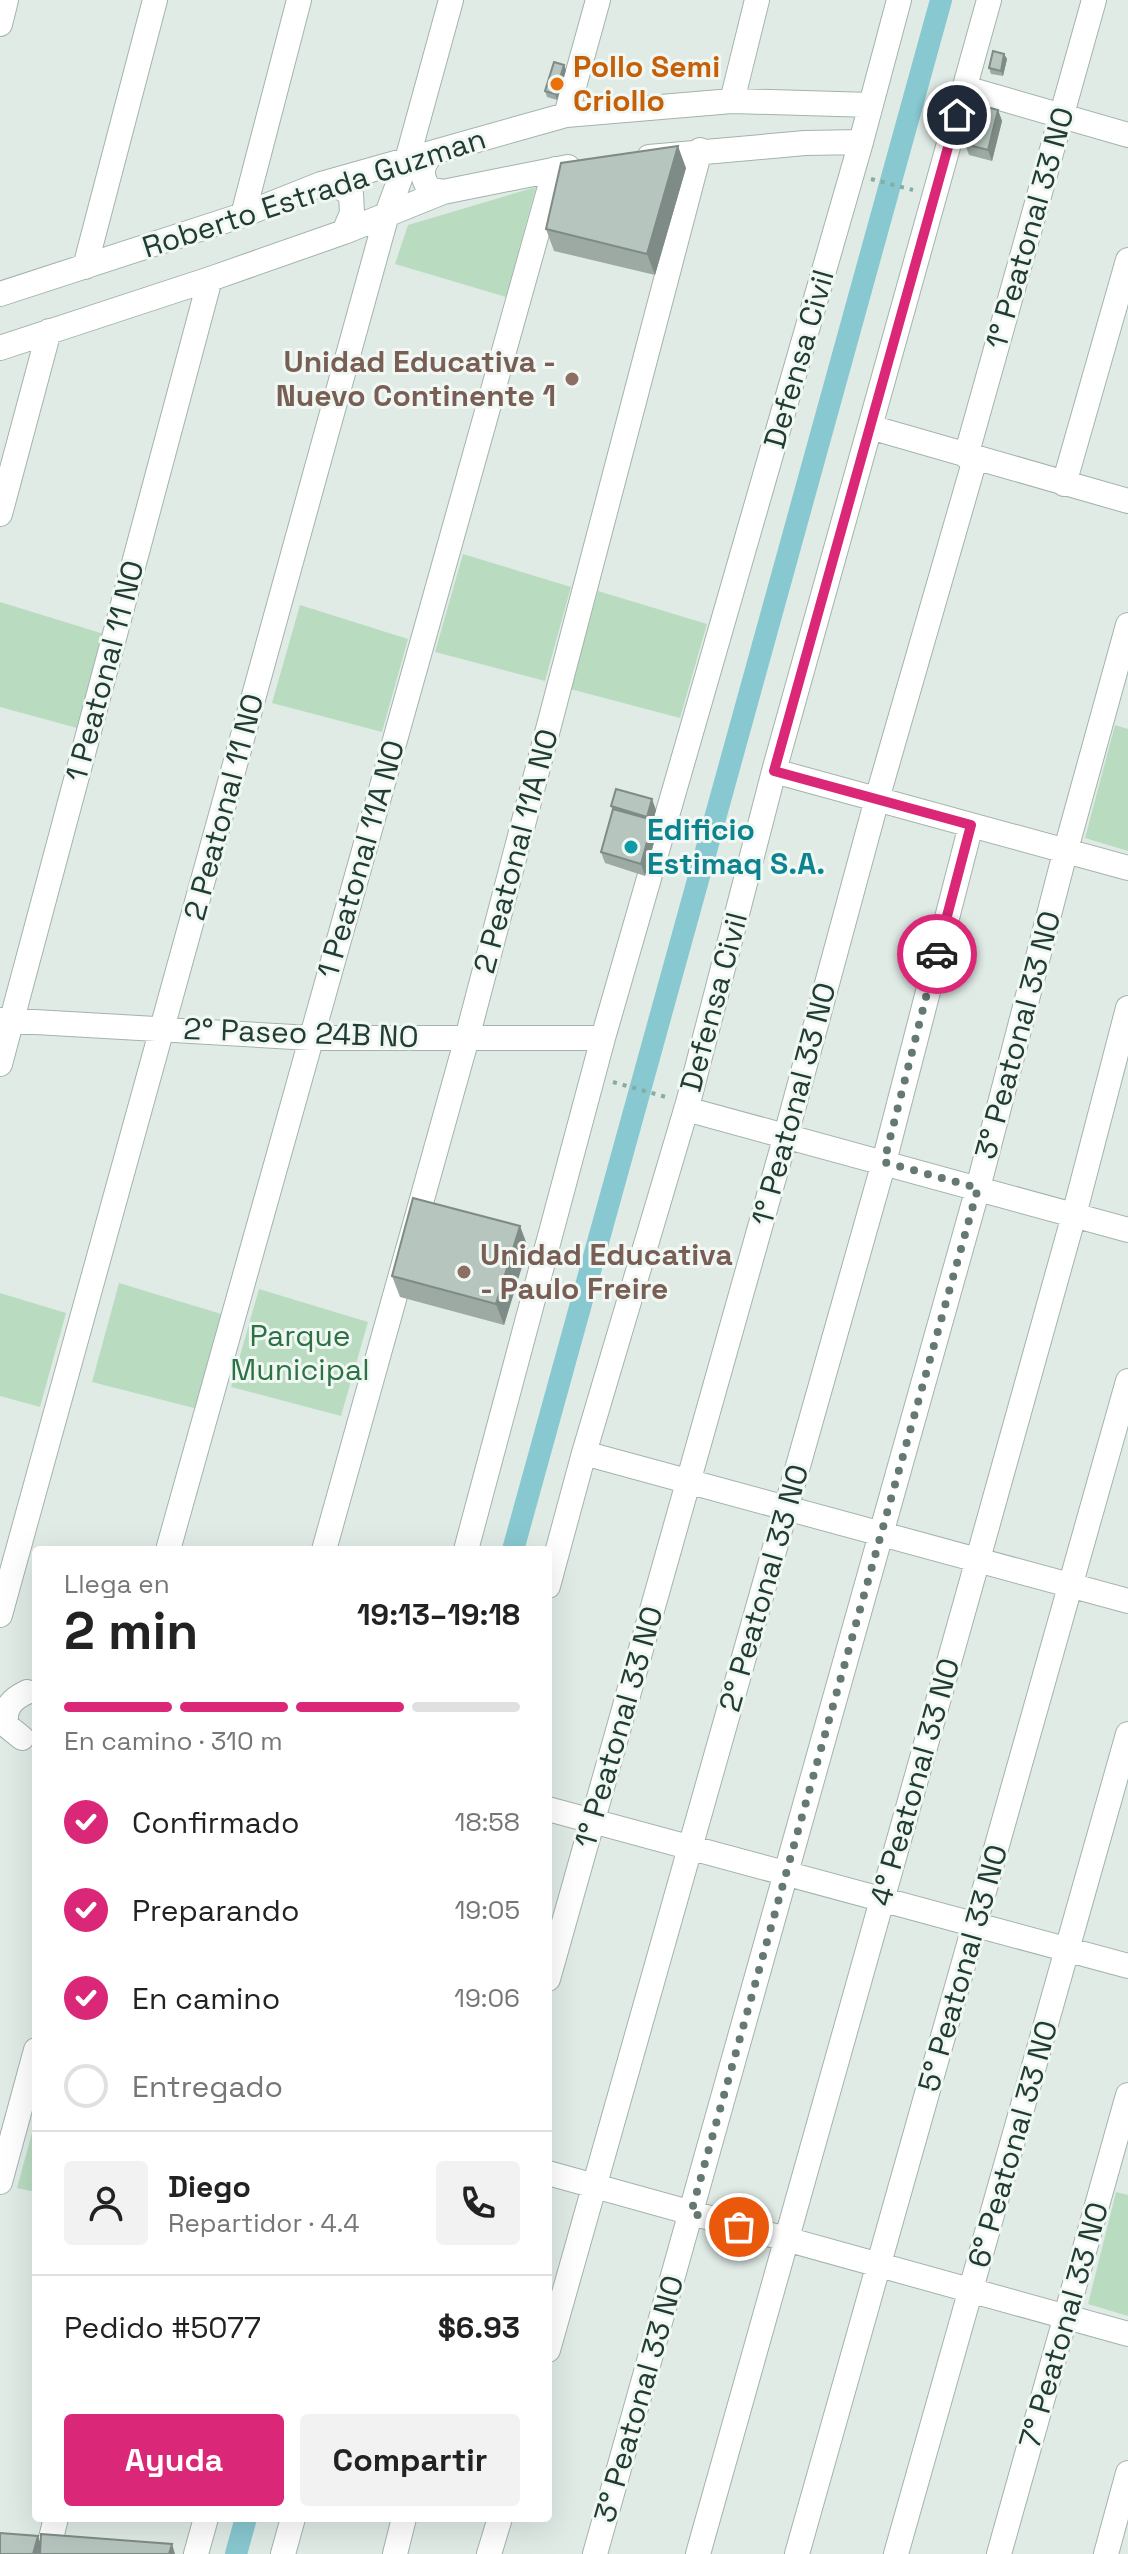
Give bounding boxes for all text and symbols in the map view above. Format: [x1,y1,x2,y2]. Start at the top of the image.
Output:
place label: Pollo Semi Criollo [573,47,720,120]
marker: Pollo Semi Criollo [548,75,566,93]
pin [923,81,991,149]
icon: home [935,93,979,137]
street label: 1° Peatonal 33 NO [976,102,1083,353]
street label: Roberto Estrada Guzman [137,119,490,266]
street label: Defensa Civil [754,265,843,453]
place label: Unidad Educativa - Nuevo Continente 1 [276,342,556,415]
marker: Unidad Educativa - Nuevo Continente 1 [563,370,581,388]
street label: 1 Peatonal 11 NO [56,556,153,786]
street label: 2 Peatonal 11 NO [175,689,272,924]
street label: 2 Peatonal 11A NO [464,725,567,977]
street label: 1 Peatonal 11A NO [308,735,413,982]
place label: Edificio Estimaq S.A. [647,810,825,883]
marker: Edificio Estimaq S.A. [622,838,640,856]
street label: 3° Peatonal 33 NO [966,907,1069,1163]
street label: Defensa Civil [671,908,756,1096]
courier [897,914,977,994]
icon: car [915,932,959,976]
street label: 1° Peatonal 33 NO [742,978,845,1230]
street label: 2° Paseo 24B NO [183,1009,419,1056]
place label: Unidad Educativa - Paulo Freire [480,1235,733,1308]
marker: Unidad Educativa - Paulo Freire [455,1263,473,1281]
park label: Parque Municipal [230,1316,370,1389]
street label: 2° Peatonal 33 NO [710,1460,817,1716]
text: Llega en [64,1567,170,1601]
text: 19:13–19:18 [357,1595,520,1634]
text: 2 min [64,1598,198,1664]
street label: 1° Peatonal 33 NO [565,1601,672,1852]
street label: 4° Peatonal 33 NO [861,1653,969,1910]
text: En camino · 310 m [64,1724,283,1758]
icon: check [64,1800,108,1844]
text: Confirmado [132,1803,299,1842]
text: 18:58 [455,1805,520,1839]
street label: 5° Peatonal 33 NO [909,1840,1016,2096]
icon: check [64,1888,108,1932]
text: Preparando [132,1891,299,1930]
text: 19:05 [454,1893,520,1927]
icon: check [64,1976,108,2020]
text: En camino [132,1979,280,2018]
text: 19:06 [454,1981,520,2015]
street label: 6° Peatonal 33 NO [959,2016,1066,2272]
text: Entregado [132,2067,283,2106]
button: person [64,2161,148,2245]
button: phone [436,2161,520,2245]
text: Diego [168,2167,251,2206]
pin [705,2193,773,2261]
street label: 7° Peatonal 33 NO [1010,2197,1117,2452]
icon: bag [717,2205,761,2249]
text: Repartidor · 4.4 [168,2206,360,2240]
street label: 3° Peatonal 33 NO [585,2271,692,2527]
text: Pedido #5077 [64,2308,261,2347]
text: $6.93 [438,2308,520,2347]
button: Ayuda [64,2414,284,2506]
button: Compartir [300,2414,520,2506]

